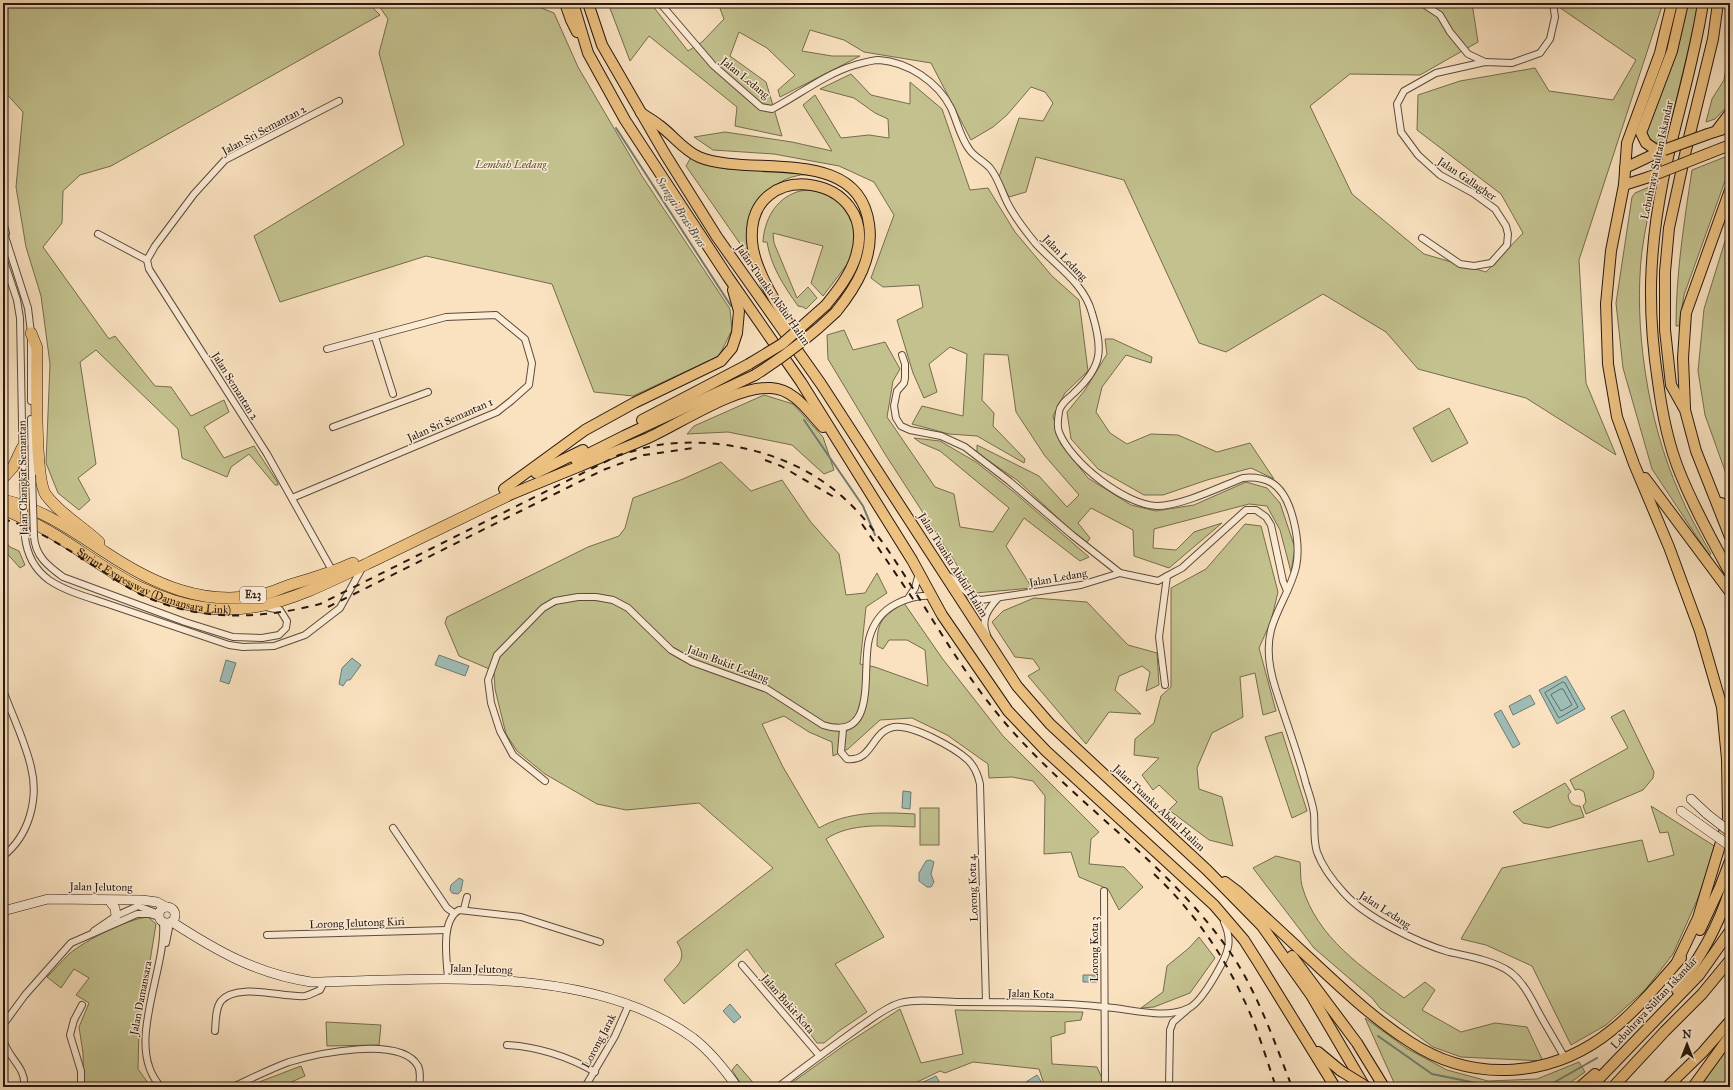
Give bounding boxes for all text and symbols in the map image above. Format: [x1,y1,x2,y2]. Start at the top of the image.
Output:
street label: Jalan Ledang [717,54,773,103]
street label: Lebuhraya Sultan Iskandar [1638,98,1676,221]
street label: Jalan Sri Semantan 2 [219,102,309,159]
street label: Jalan Gallagher [1434,154,1500,205]
park label: Lembah Ledang [474,158,548,171]
water label: Sungai Bras Bras [652,173,709,251]
street label: Jalan Ledang [1039,232,1091,285]
street label: Jalan Tuanku Abdul Halim [732,241,813,349]
street label: Jalan Semantan 2 [208,349,261,423]
street label: Jalan Sri Semantan 1 [404,395,495,446]
street label: Jalan Changkat Semantan [15,420,32,537]
street label: Jalan Tuanku Abdul Halim [914,509,991,621]
street label: Sprint Expressway (Damansara Link) [75,545,231,616]
street label: Jalan Ledang [1027,566,1089,591]
road number: E23 [240,587,266,603]
street label: Jalan Bukit Ledang [684,642,771,687]
street label: Jalan Tuanku Abdul Halim [1109,761,1208,855]
street label: Lorong Kota 4 [965,853,981,922]
street label: Jalan Jelutong [68,880,133,895]
street label: Jalan Ledang [1355,888,1414,933]
street label: Lorong Jelutong Kiri [309,915,405,932]
street label: Lorong Kota 3 [1088,916,1101,982]
street label: Lebuhraya Sultan Iskandar [1608,954,1701,1052]
street label: Jalan Damansara [127,959,156,1037]
street label: Jalan Jelutong [448,961,514,978]
street label: Jalan Bukit Kota [757,971,817,1037]
street label: Jalan Kota [1006,987,1055,1002]
street label: Lorong Jarak [579,1011,620,1071]
north arrow [1667,1024,1707,1064]
text: N [1682,1028,1692,1041]

